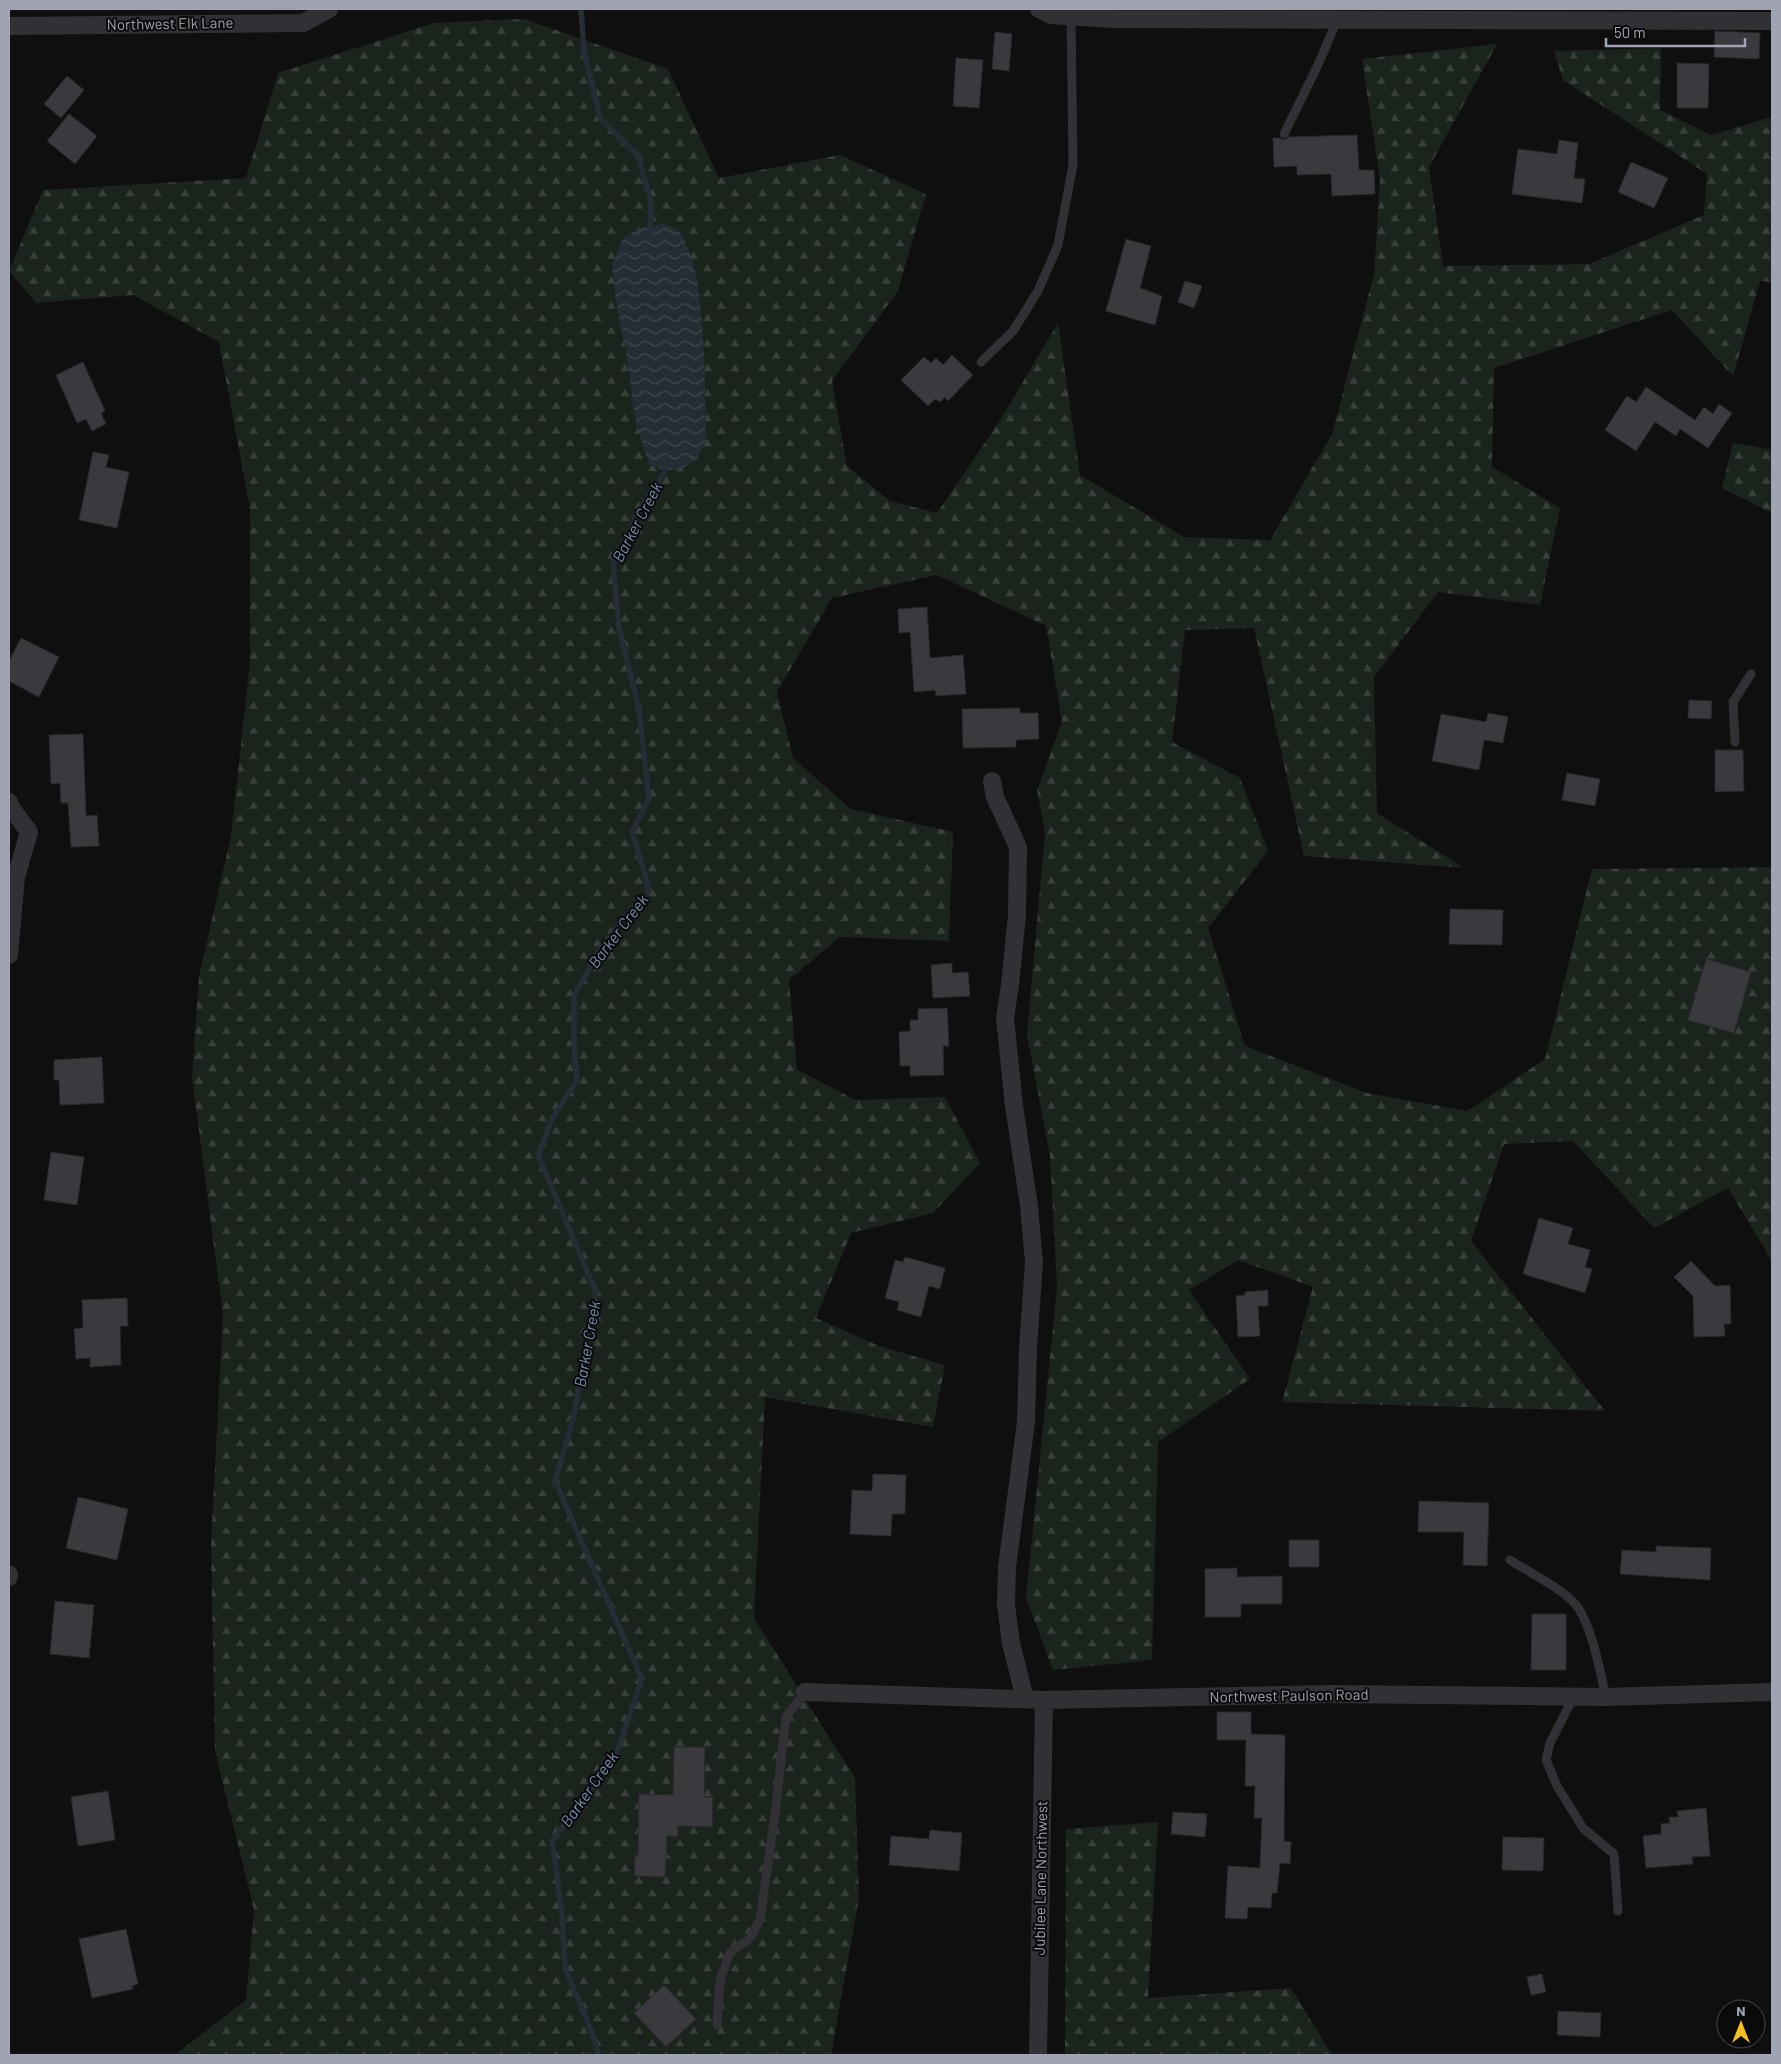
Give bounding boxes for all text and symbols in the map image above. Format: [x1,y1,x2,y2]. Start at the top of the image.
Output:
street label: Northwest Elk Lane [106,13,233,33]
scale bar [1606,15,1745,47]
text: 50 m [1614,23,1646,41]
water label: Barker Creek [608,479,666,565]
water label: Barker Creek [584,890,652,971]
water label: Barker Creek [570,1299,603,1389]
street label: Northwest Paulson Road [1209,1685,1369,1705]
water label: Barker Creek [556,1747,622,1830]
street label: Jubilee Lane Northwest [1030,1800,1050,1956]
north arrow [1716,1999,1766,2049]
text: N [1736,2002,1746,2019]

